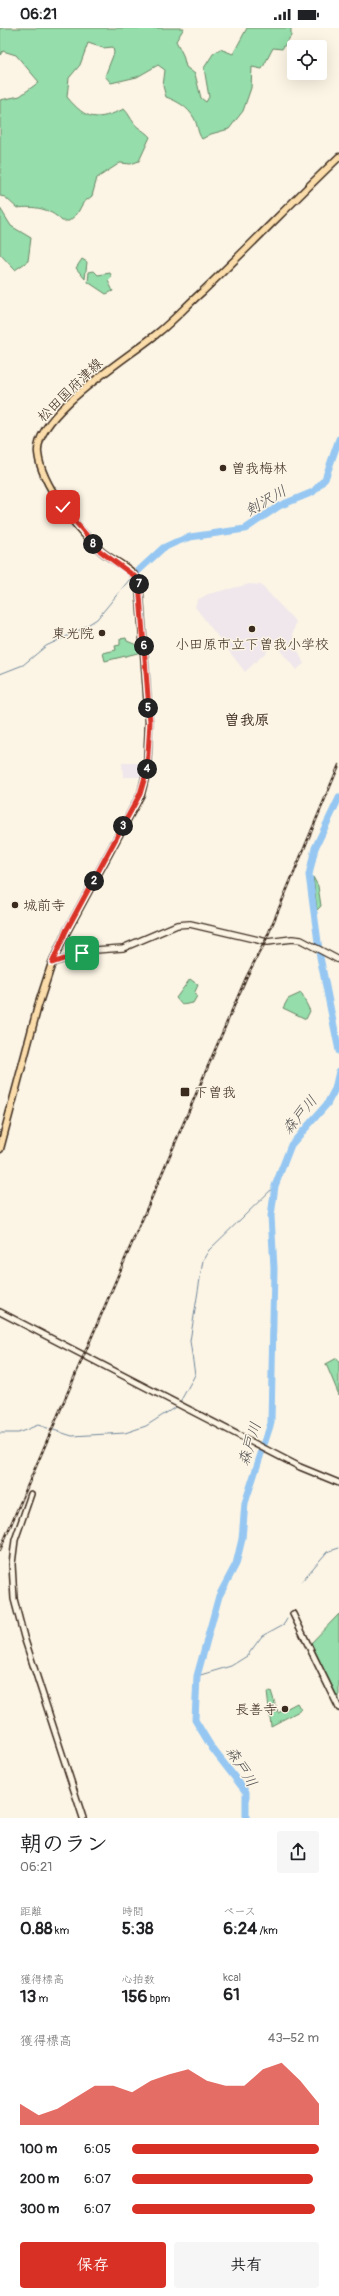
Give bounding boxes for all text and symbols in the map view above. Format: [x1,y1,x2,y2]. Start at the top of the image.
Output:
text: 06:21 [20,5,57,24]
map controls [287,40,327,80]
button: locate [287,40,327,80]
street label: 松田国府津線 [34,355,106,425]
place label: 曽我梅林 [231,460,287,477]
marker: 曽我梅林 [218,463,228,473]
water label: 剣沢川 [242,482,290,520]
pin [46,490,80,524]
icon: check [52,496,74,518]
pin: 8 [83,534,103,554]
text: 8 [90,537,96,550]
pin: 7 [129,574,149,594]
text: 7 [136,577,142,590]
marker: 小田原市立下曽我小学校 [247,624,257,634]
place label: 東光院 [52,625,94,642]
marker: 東光院 [97,628,107,638]
pin: 6 [134,636,154,656]
place label: 小田原市立下曽我小学校 [175,636,329,653]
text: 6 [141,639,147,652]
pin: 5 [138,698,158,718]
text: 5 [145,701,151,714]
district label: 曽我原 [224,711,270,730]
pin: 4 [137,759,157,779]
text: 4 [144,762,150,775]
pin: 3 [113,816,133,836]
text: 3 [120,819,126,832]
pin: 2 [84,871,104,891]
text: 2 [91,874,97,887]
place label: 城前寺 [23,897,65,914]
marker: 城前寺 [10,900,20,910]
pin [65,936,99,970]
icon: arrive [71,942,93,964]
place label: 下曽我 [194,1084,236,1101]
marker: 下曽我 [179,1086,191,1098]
water label: 森戸川 [278,1092,322,1138]
water label: 森戸川 [234,1420,266,1468]
place label: 長善寺 [235,1701,277,1718]
marker: 長善寺 [280,1704,290,1714]
water label: 森戸川 [221,1743,261,1791]
text: 朝のラン [20,1830,108,1858]
button: share [277,1831,319,1873]
text: 06:21 [20,1859,52,1875]
text: 距離 [20,1905,42,1918]
text: 時間 [122,1905,144,1918]
text: ペース [223,1905,256,1918]
text: 0.88 [20,1918,52,1939]
text: 5:38 [122,1918,153,1939]
text: 6:24 [223,1918,257,1939]
text: km [52,1924,69,1937]
text: /km [257,1924,278,1937]
text: kcal [223,1971,241,1984]
text: 獲得標高 [20,1973,64,1986]
text: 心拍数 [122,1973,155,1986]
text: 61 [223,1984,240,2005]
text: 13 [20,1986,36,2007]
text: 156 [122,1986,147,2007]
text: m [36,1992,48,2005]
text: bpm [147,1992,170,2005]
text: 43–52 m [268,2030,319,2046]
text: 獲得標高 [20,2033,72,2049]
text: 100 m [20,2141,57,2157]
text: 6:05 [84,2141,111,2157]
text: 200 m [20,2171,59,2187]
text: 6:07 [84,2171,111,2187]
text: 300 m [20,2201,59,2217]
text: 6:07 [84,2201,111,2217]
button: 保存 [20,2242,166,2288]
button: 共有 [174,2242,319,2288]

